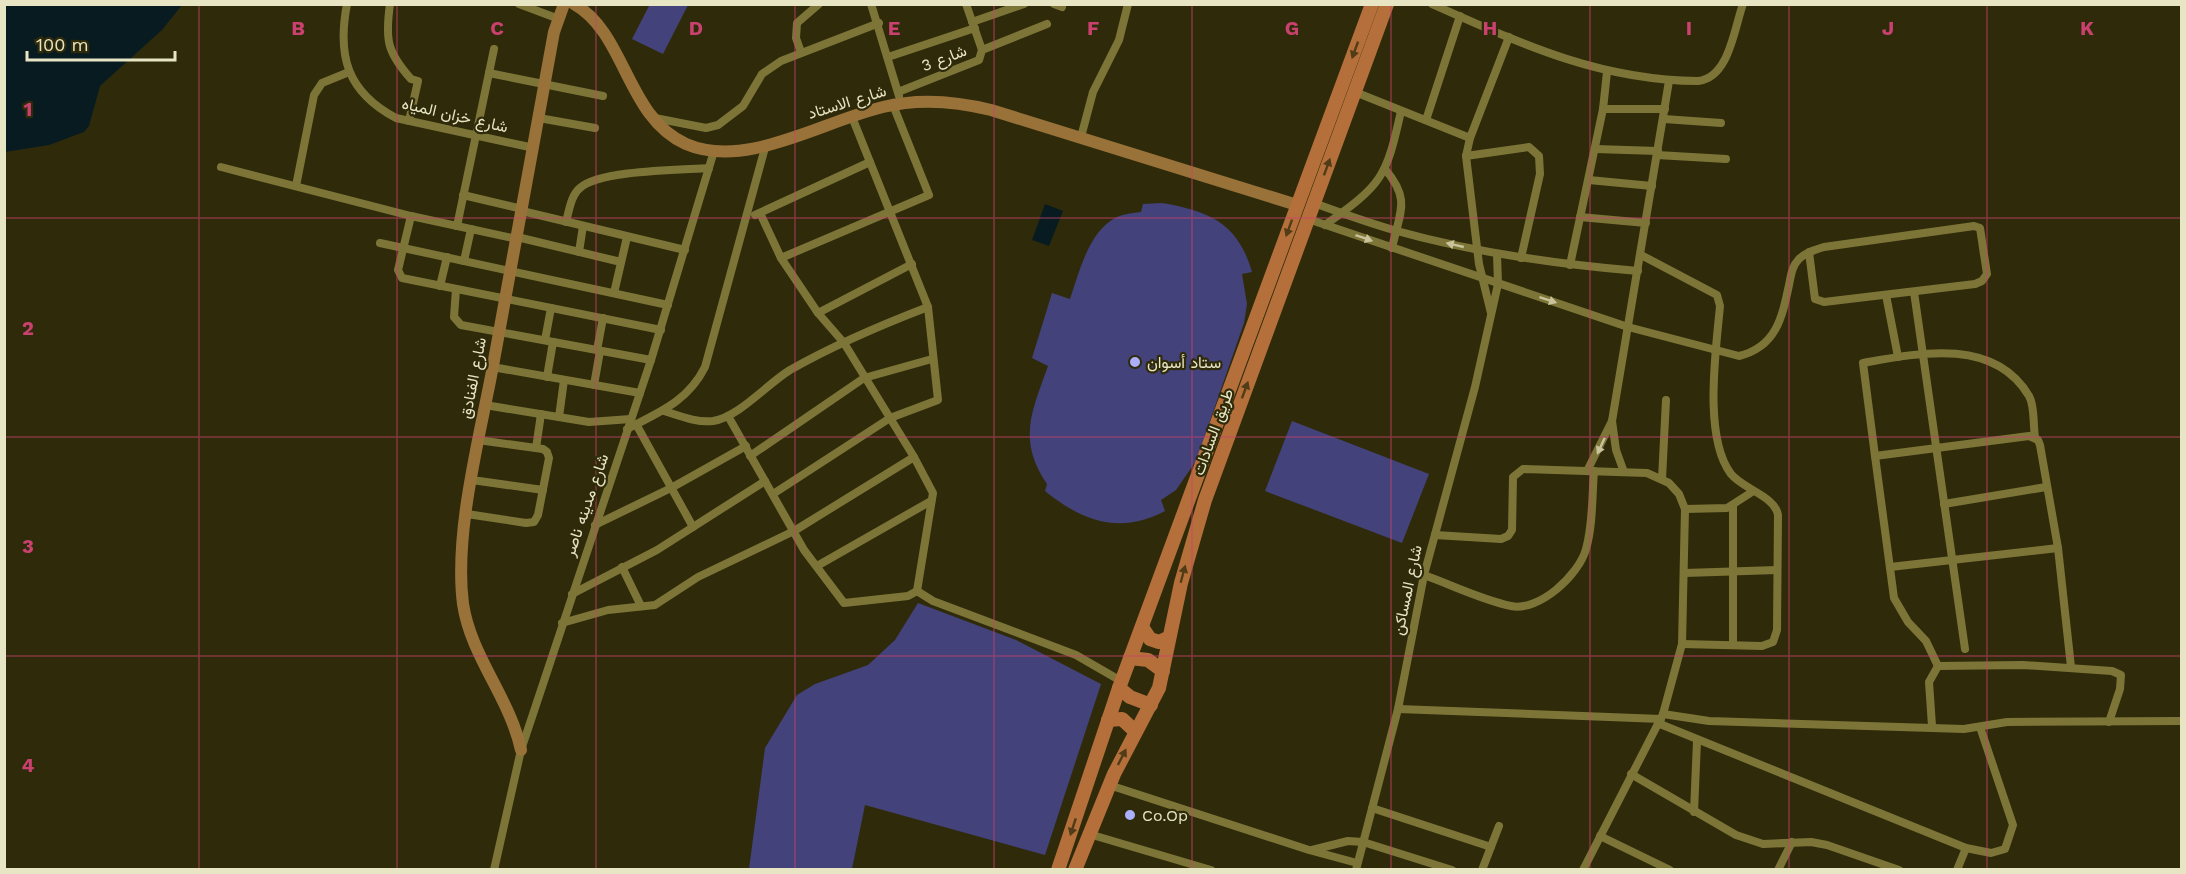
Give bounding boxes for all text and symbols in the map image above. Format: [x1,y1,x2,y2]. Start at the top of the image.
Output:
text: B [291,16,305,40]
text: C [490,16,504,40]
text: D [689,16,703,40]
text: E [888,16,900,40]
text: F [1087,16,1099,40]
text: G [1285,16,1299,40]
text: H [1483,16,1497,40]
text: I [1686,16,1692,40]
text: J [1882,16,1894,40]
text: K [2080,16,2094,40]
scale bar [27,24,176,62]
text: 100 m [36,34,89,55]
street label: شارع 3 [919,41,970,77]
one-way arrow [1350,41,1360,59]
street label: شارع الاستاد [805,81,889,125]
street label: شارع خزان المياه [400,94,510,138]
text: 1 [24,97,32,121]
one-way arrow [1323,158,1332,176]
one-way arrow [1283,220,1293,238]
one-way arrow [1355,234,1373,243]
one-way arrow [1446,240,1464,250]
one-way arrow [1539,296,1557,306]
text: 2 [22,316,34,340]
street label: شارع الفنادق [456,336,492,421]
place label: ستاد أسوان [1147,353,1221,373]
marker: ستاد أسوان [1128,355,1142,369]
one-way arrow [1241,381,1251,399]
street label: طريق السادات [1189,386,1238,478]
one-way arrow [1596,438,1605,455]
street label: شارع مدينه ناصر [559,451,614,560]
text: 3 [22,534,34,558]
street label: شارع المساكن [1388,543,1428,637]
one-way arrow [1179,565,1188,583]
one-way arrow [1117,749,1127,766]
text: 4 [22,753,35,777]
place label: Co.Op [1142,806,1188,825]
marker: Co.Op [1123,808,1137,822]
one-way arrow [1067,818,1077,836]

